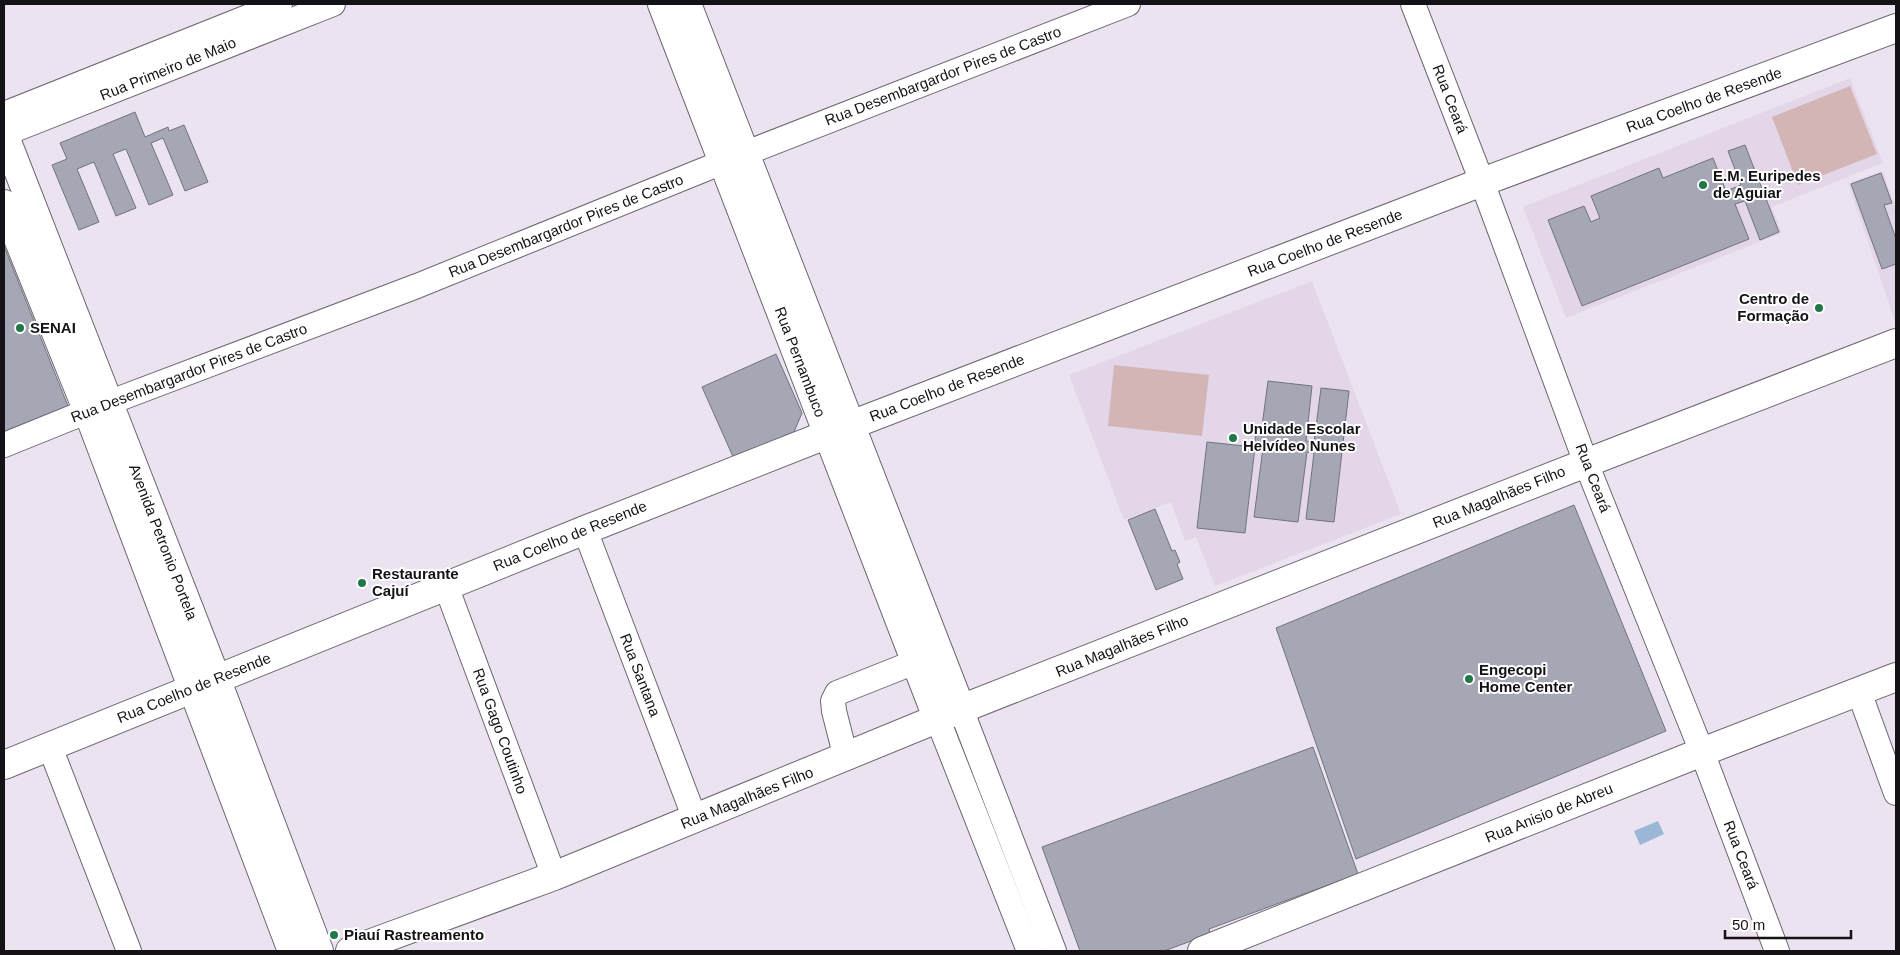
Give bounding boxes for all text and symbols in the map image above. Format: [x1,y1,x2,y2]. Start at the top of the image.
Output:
street label: Rua Desembargardor Pires de Castro [822,22,1063,129]
street label: Rua Primeiro de Maio [97,33,238,104]
street label: Rua Ceará [1430,62,1472,136]
street label: Rua Coelho de Resende [1624,63,1784,136]
place label: E.M. Euripedes de Aguiar [1713,167,1821,201]
street label: Rua Desembargardor Pires de Castro [446,170,686,281]
marker: E.M. Euripedes de Aguiar [1697,179,1709,191]
street label: Rua Coelho de Resende [1245,205,1405,280]
place label: Centro de Formação [1737,290,1809,324]
marker: Centro de Formação [1813,302,1825,314]
street label: Rua Pernambuco [772,304,829,419]
place label: SENAI [30,319,76,336]
street label: Rua Desembargardor Pires de Castro [68,319,309,426]
marker: SENAI [14,322,26,334]
street label: Rua Coelho de Resende [867,350,1027,425]
place label: Unidade Escolar Helvídeo Nunes [1243,420,1361,454]
marker: Unidade Escolar Helvídeo Nunes [1227,432,1239,444]
street label: Rua Ceará [1573,441,1615,515]
street label: Avenida Petronio Portela [126,461,201,623]
street label: Rua Magalhães Filho [1430,462,1568,531]
street label: Rua Coelho de Resende [490,497,649,574]
place label: Restaurante Cajuí [372,565,459,599]
marker: Restaurante Cajuí [356,577,368,589]
street label: Rua Magalhães Filho [1053,611,1191,680]
street label: Rua Santana [617,631,664,719]
street label: Rua Coelho de Resende [114,649,273,726]
place label: Engecopi Home Center [1479,661,1573,695]
street label: Rua Gago Coutinho [470,666,531,796]
marker: Engecopi Home Center [1463,673,1475,685]
street label: Rua Magalhães Filho [678,763,816,832]
street label: Rua Anisio de Abreu [1483,779,1615,846]
street label: Rua Ceará [1721,818,1763,892]
scale bar [1725,908,1851,940]
text: 50 m [1732,916,1765,933]
place label: Piauí Rastreamento [344,926,484,943]
marker: Piauí Rastreamento [328,929,340,941]

